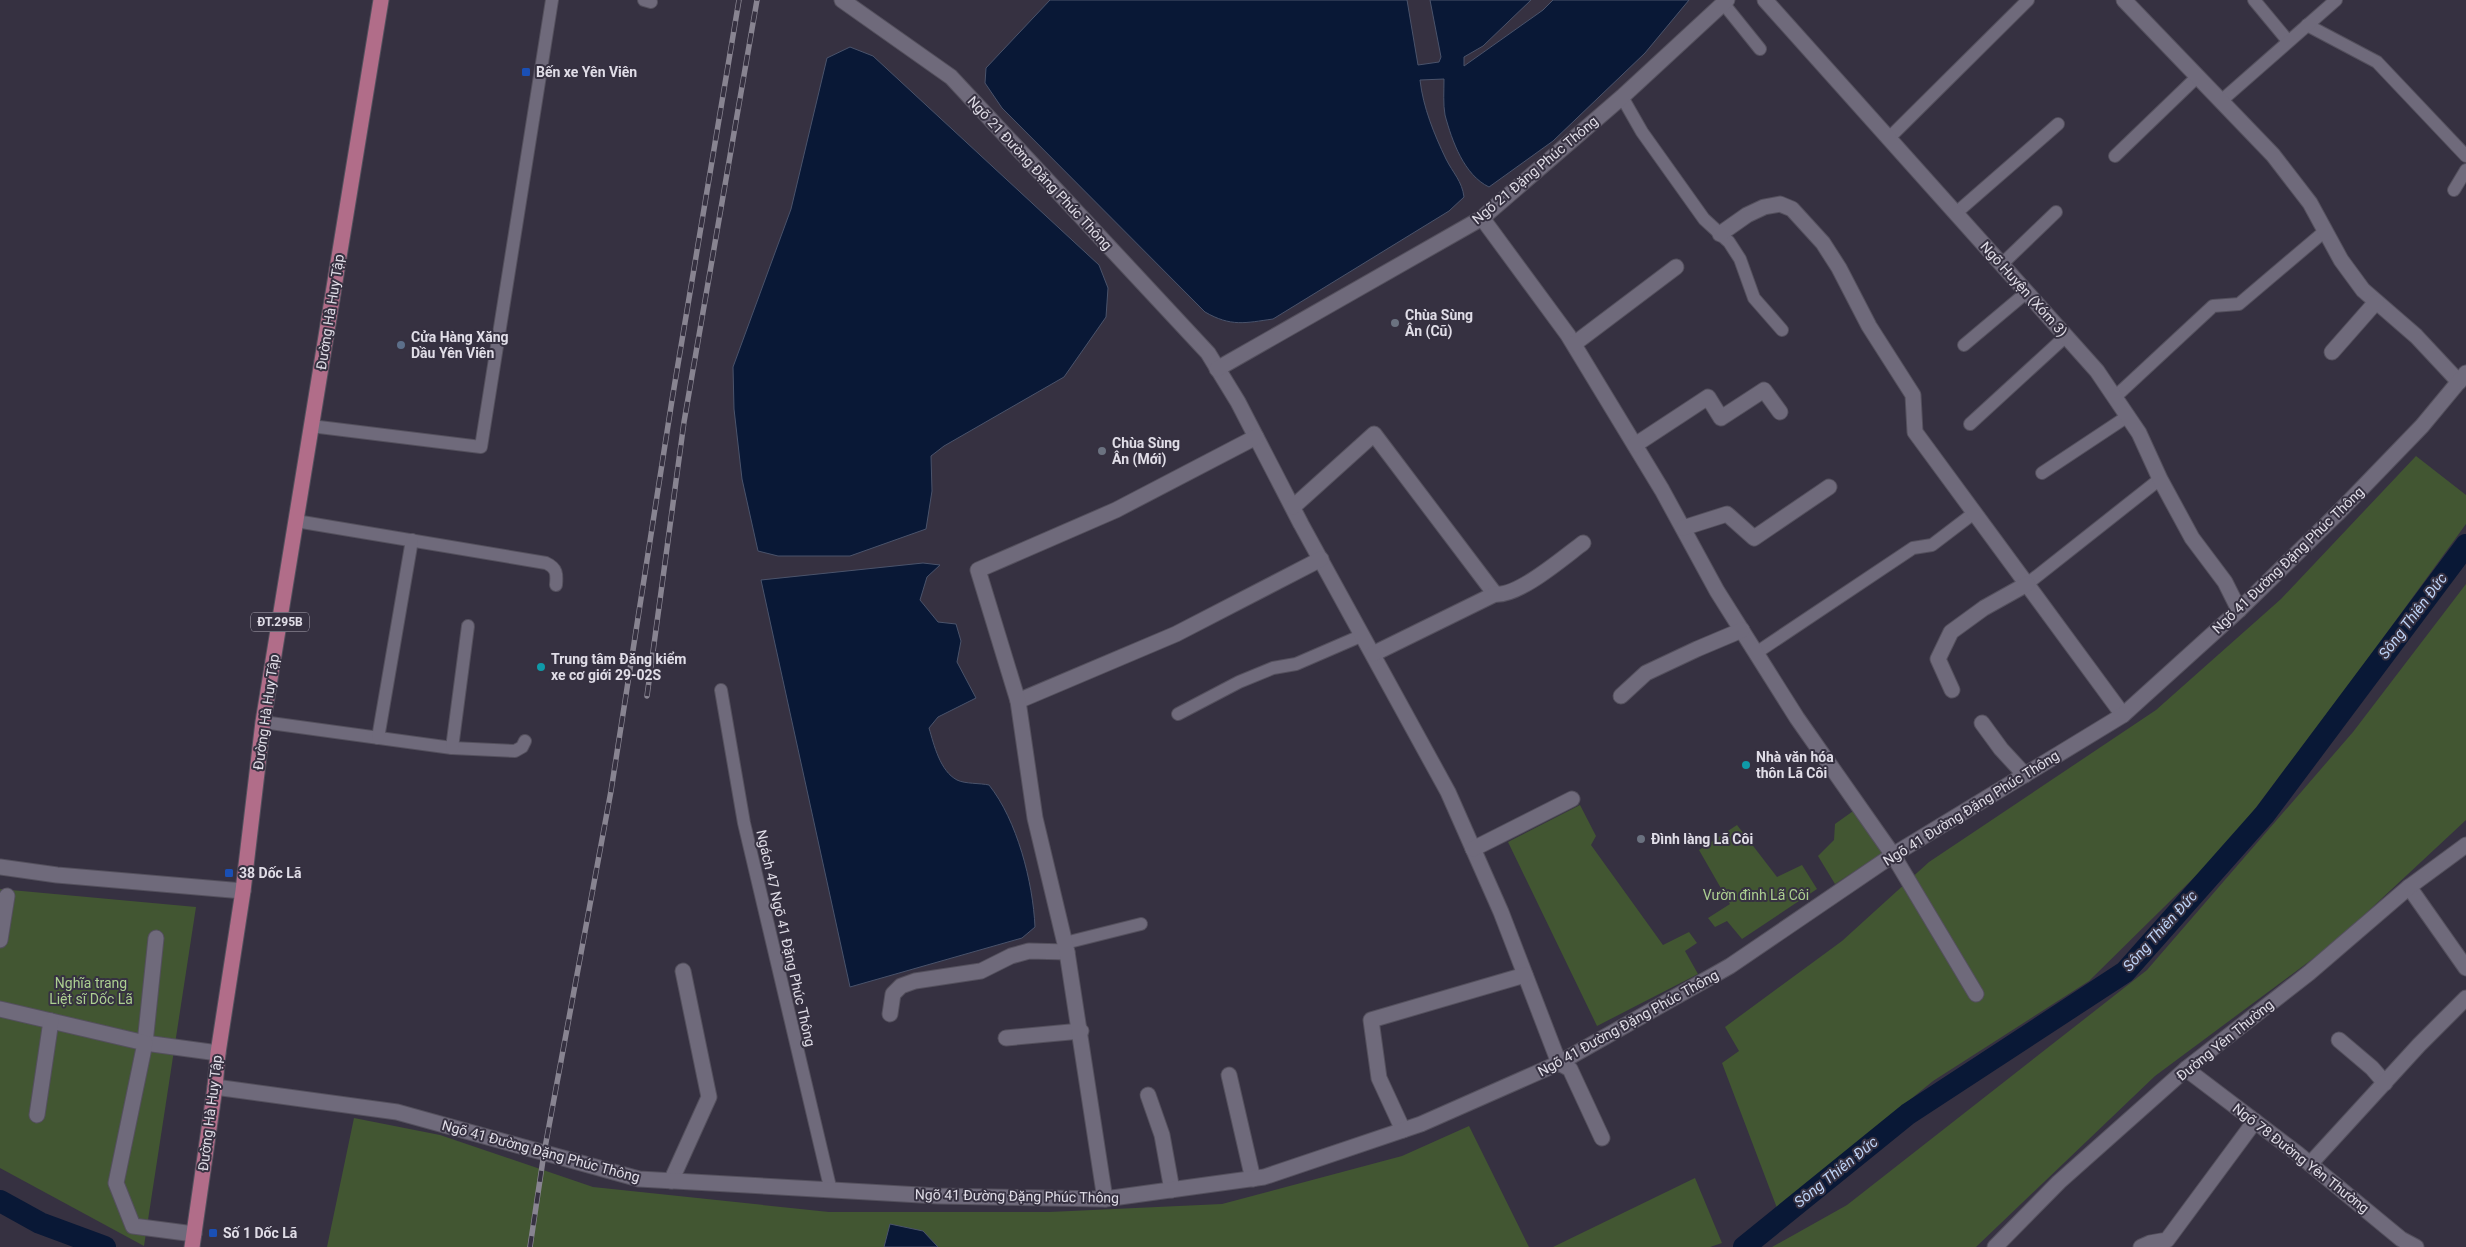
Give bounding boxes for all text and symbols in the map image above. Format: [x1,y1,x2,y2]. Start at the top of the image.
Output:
place label: Bến xe Yên Viên [536,64,637,80]
marker: Bến xe Yên Viên [520,66,532,78]
street label: Ngõ 21 Đường Đặng Phúc Thông [965,93,1115,253]
street label: Ngõ 21 Đặng Phúc Thông [1469,113,1601,227]
street label: Ngõ Huyện (Xóm 3) [1976,238,2071,340]
street label: Đường Hà Huy Tập [313,253,347,371]
place label: Chùa Sùng Ân (Cũ) [1405,307,1473,340]
marker: Chùa Sùng Ân (Cũ) [1389,317,1401,329]
place label: Cửa Hàng Xăng Dầu Yên Viên [411,329,509,361]
marker: Cửa Hàng Xăng Dầu Yên Viên [395,339,407,351]
place label: Chùa Sùng Ân (Mới) [1112,435,1180,468]
marker: Chùa Sùng Ân (Mới) [1096,445,1108,457]
street label: Ngõ 41 Đường Đặng Phúc Thông [2209,483,2367,637]
water label: Sông Thiên Đức [2375,569,2451,662]
road number: ĐT.295B [251,612,309,632]
place label: Trung tâm Đăng kiểm xe cơ giới 29-02S [551,651,686,683]
street label: Đường Hà Huy Tập [250,653,282,771]
marker: Trung tâm Đăng kiểm xe cơ giới 29-02S [535,661,547,673]
street label: Ngõ 41 Đường Đặng Phúc Thông [1880,747,2062,869]
place label: Nhà văn hóa thôn Lã Côi [1756,749,1834,781]
marker: Nhà văn hóa thôn Lã Côi [1740,759,1752,771]
street label: Ngách 47 Ngõ 41 Đặng Phúc Thông [753,828,819,1048]
place label: Đình làng Lã Côi [1651,831,1753,847]
marker: Đình làng Lã Côi [1635,833,1647,845]
place label: 38 Dốc Lã [239,865,302,881]
marker: 38 Dốc Lã [223,867,235,879]
park label: Vườn đình Lã Côi [1703,887,1809,903]
water label: Sông Thiên Đức [2119,887,2201,975]
street label: Ngõ 41 Đường Đặng Phúc Thông [1535,967,1721,1079]
park label: Nghĩa trang Liệt sĩ Dốc Lã [49,975,133,1007]
street label: Đường Yên Thường [2173,996,2277,1084]
street label: Đường Hà Huy Tập [195,1054,225,1172]
street label: Ngõ 78 Đường Yên Thường [2230,1100,2372,1216]
street label: Ngõ 41 Đường Đặng Phúc Thông [440,1117,642,1185]
water label: Sông Thiên Đức [1790,1132,1882,1211]
street label: Ngõ 41 Đường Đặng Phúc Thông [915,1186,1119,1206]
place label: Số 1 Dốc Lã [223,1225,298,1241]
marker: Số 1 Dốc Lã [207,1227,219,1239]

